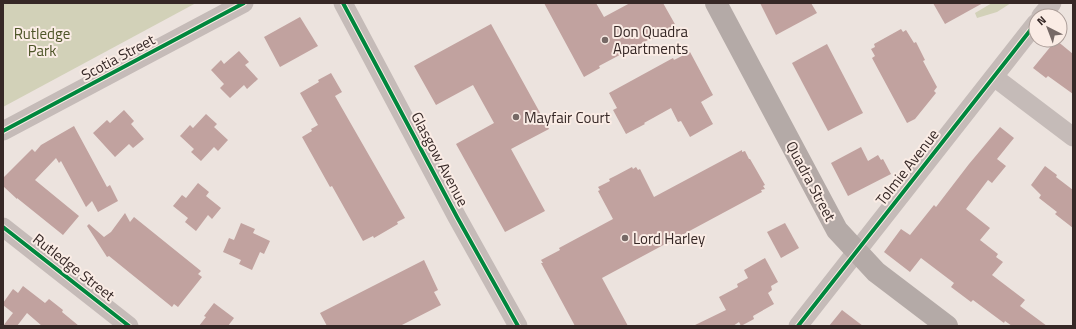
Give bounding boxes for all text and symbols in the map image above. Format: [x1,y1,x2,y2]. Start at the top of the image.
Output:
north arrow [1028,8,1068,48]
text: N [1033,12,1049,29]
place label: Don Quadra Apartments [613,20,688,60]
park label: Rutledge Park [14,22,70,62]
street label: Scotia Street [77,28,160,86]
marker: Don Quadra Apartments [600,35,610,45]
place label: Mayfair Court [524,106,611,129]
street label: Glasgow Avenue [405,108,475,210]
marker: Mayfair Court [511,112,521,122]
street label: Tolmie Avenue [870,124,944,210]
street label: Quadra Street [780,137,842,226]
place label: Lord Harley [633,227,705,250]
street label: Rutledge Street [28,228,121,307]
marker: Lord Harley [620,233,630,243]

